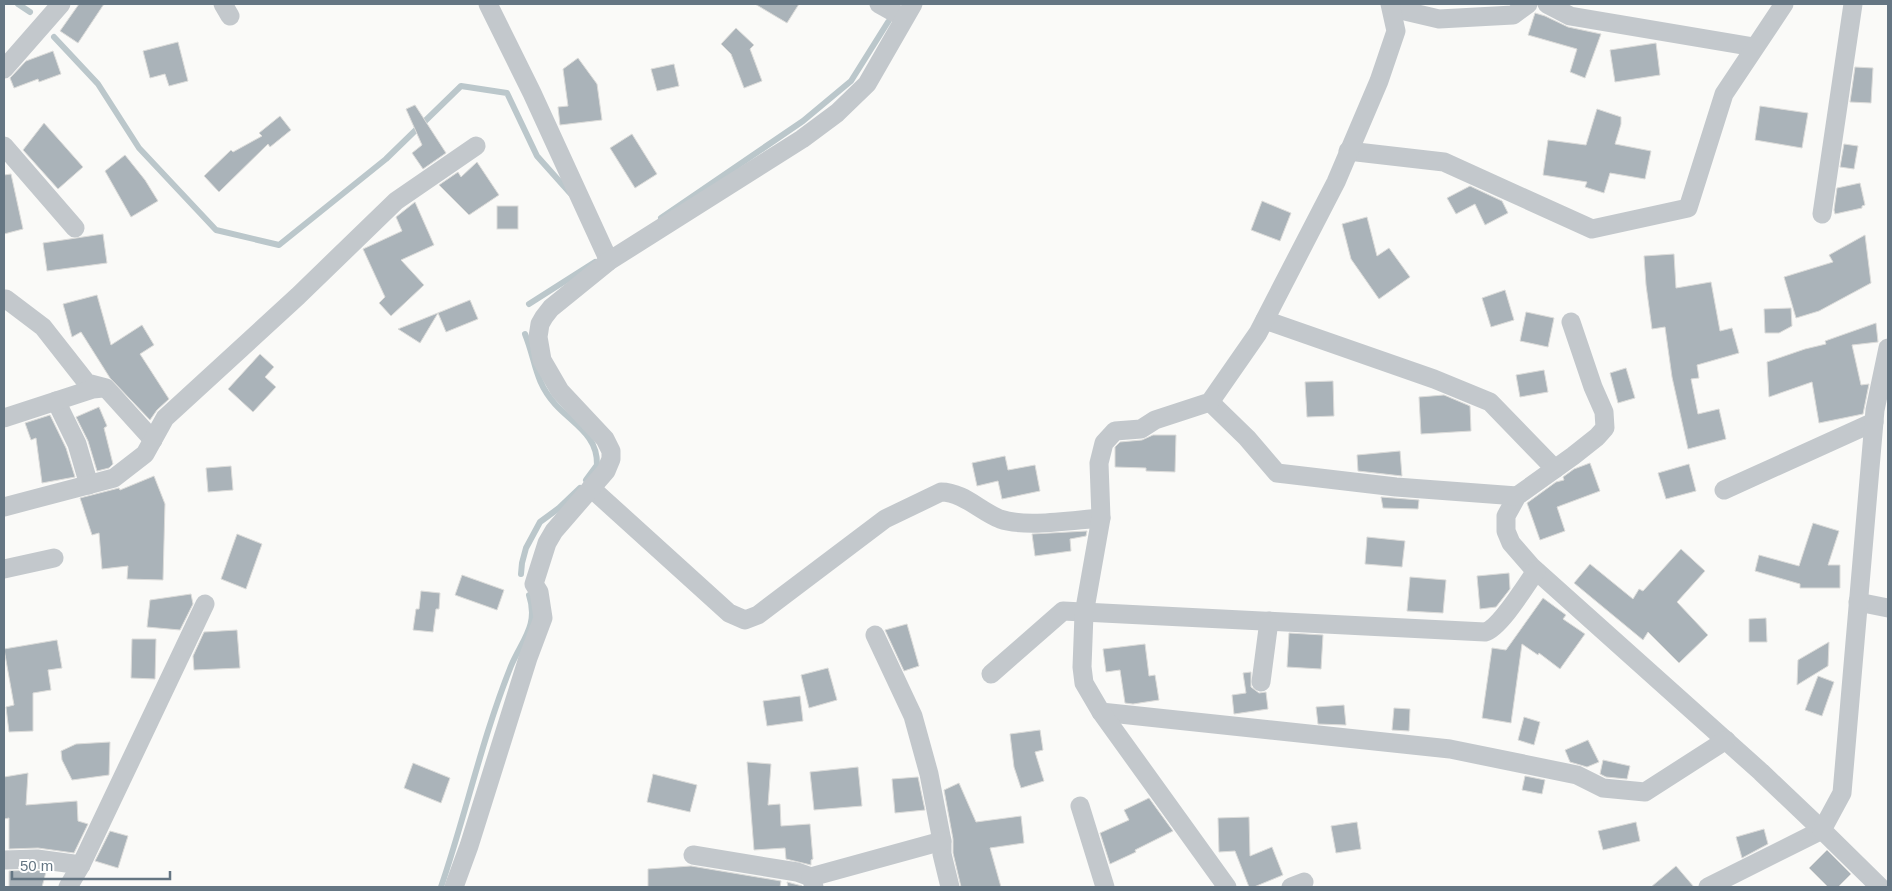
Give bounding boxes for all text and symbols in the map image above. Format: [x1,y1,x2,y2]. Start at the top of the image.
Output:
scale bar [12,848,170,880]
text: 50 m [20,857,53,874]

